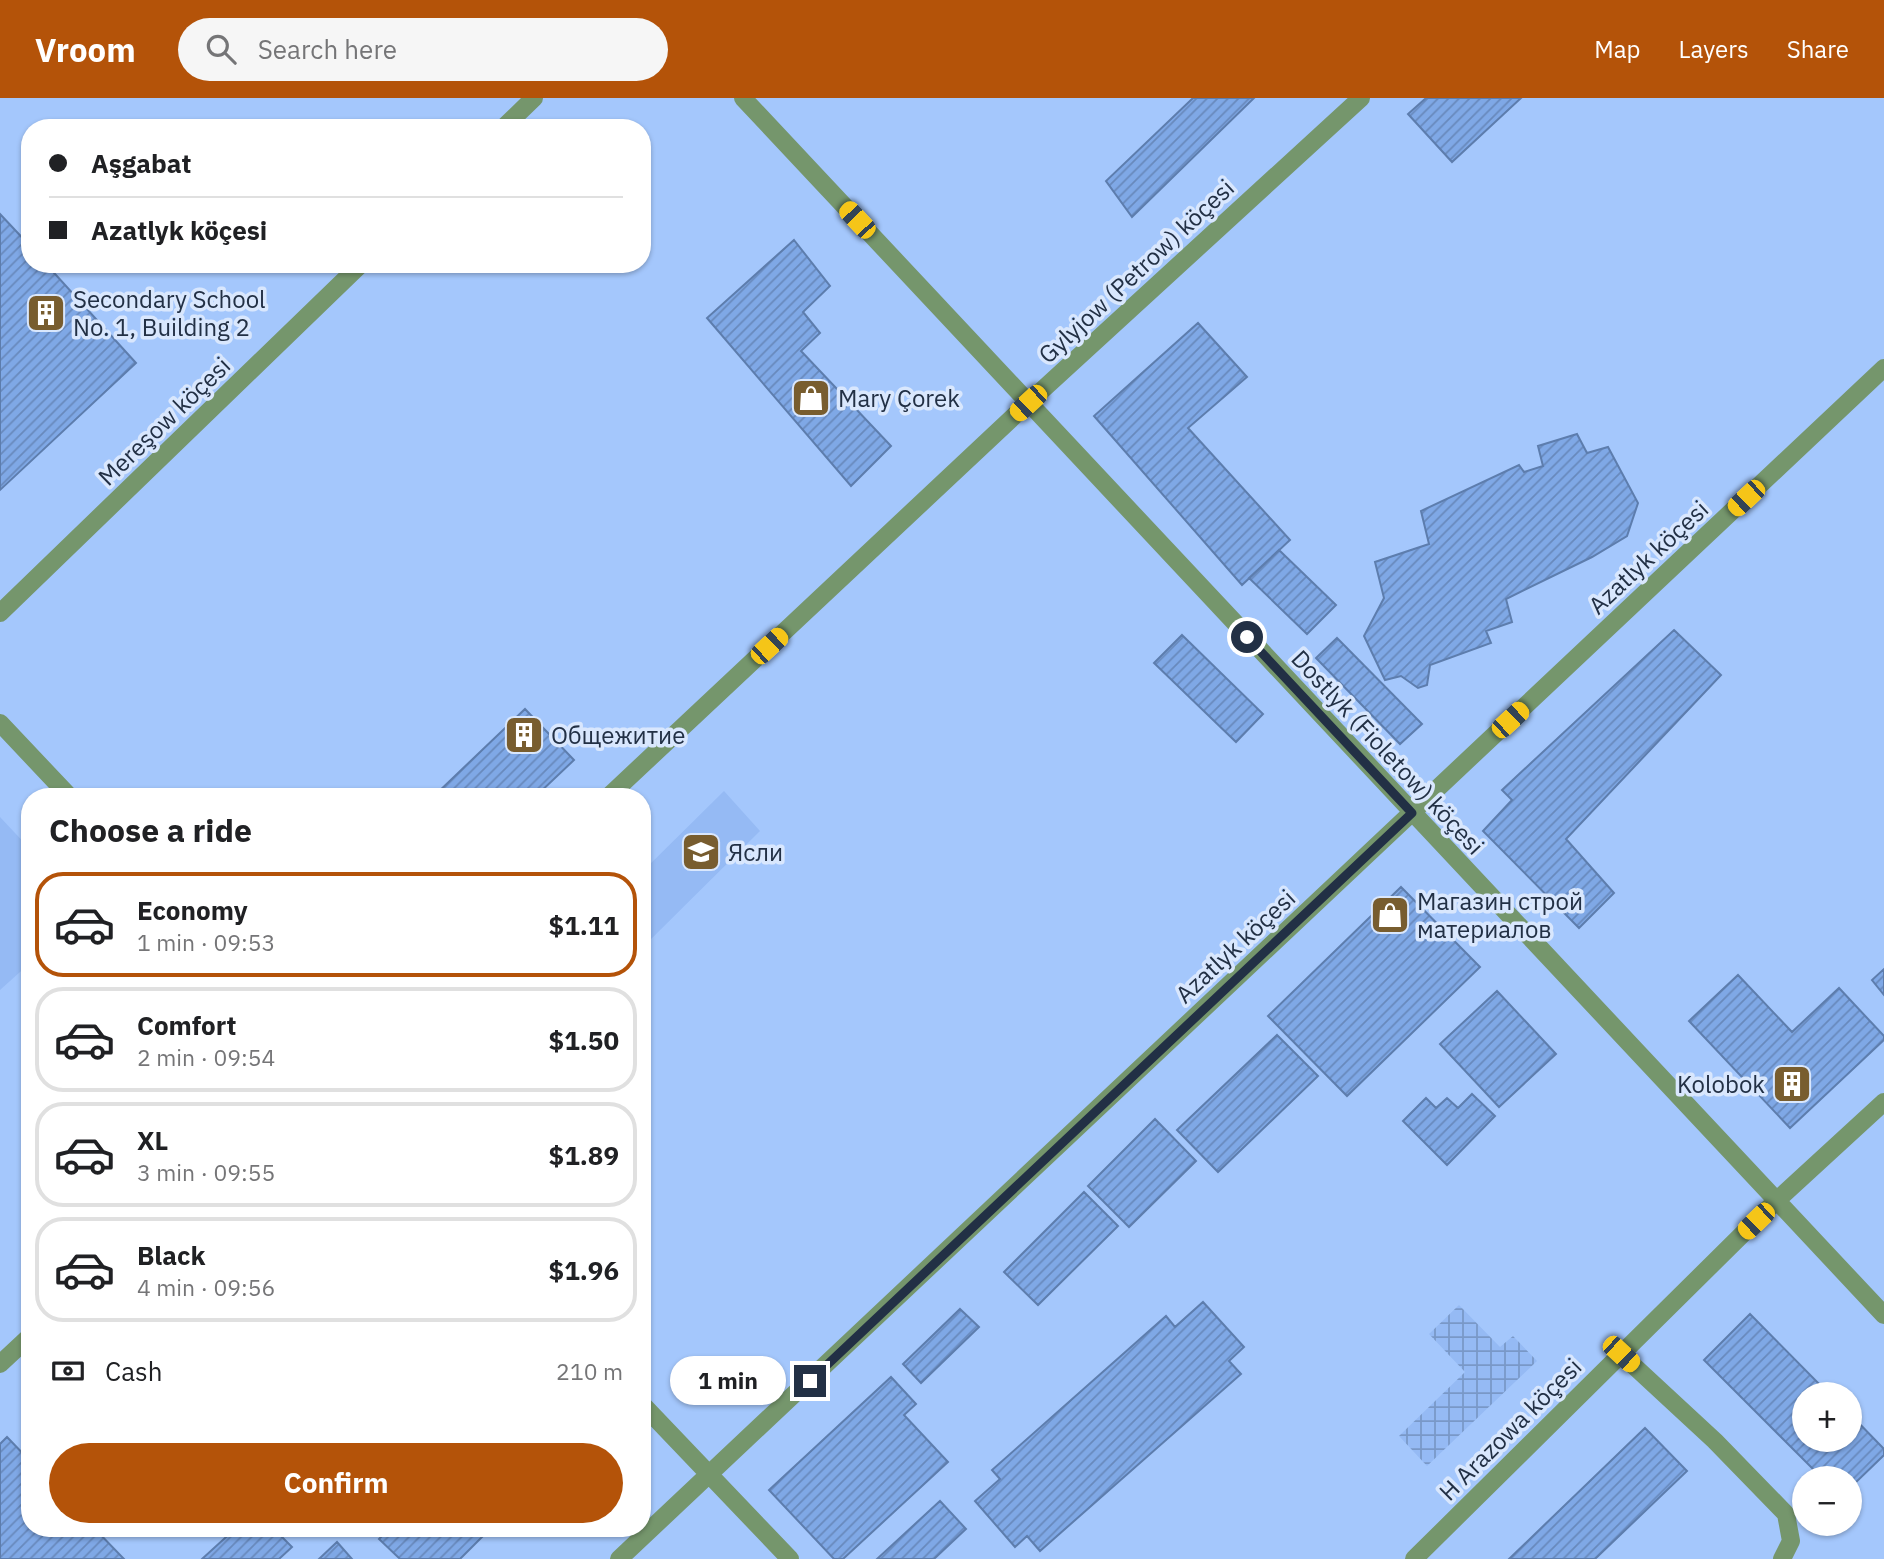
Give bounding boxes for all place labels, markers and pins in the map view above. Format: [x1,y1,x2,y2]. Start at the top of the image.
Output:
place label: Secondary School No. 1, Building 2 [73,283,266,343]
building icon: Secondary School No. 1, Building 2 [25,292,67,334]
shop icon: Mary Çorek [790,377,832,419]
place label: Mary Çorek [838,382,960,414]
building icon: Общежитие [503,714,545,756]
place label: Общежитие [551,719,685,751]
school or university icon: Ясли [680,831,722,873]
place label: Ясли [728,836,783,868]
place label: Магазин строй материалов [1417,885,1583,945]
shop icon: Магазин строй материалов [1369,894,1411,936]
building icon: Kolobok [1771,1063,1813,1105]
place label: Kolobok [1677,1068,1765,1100]

